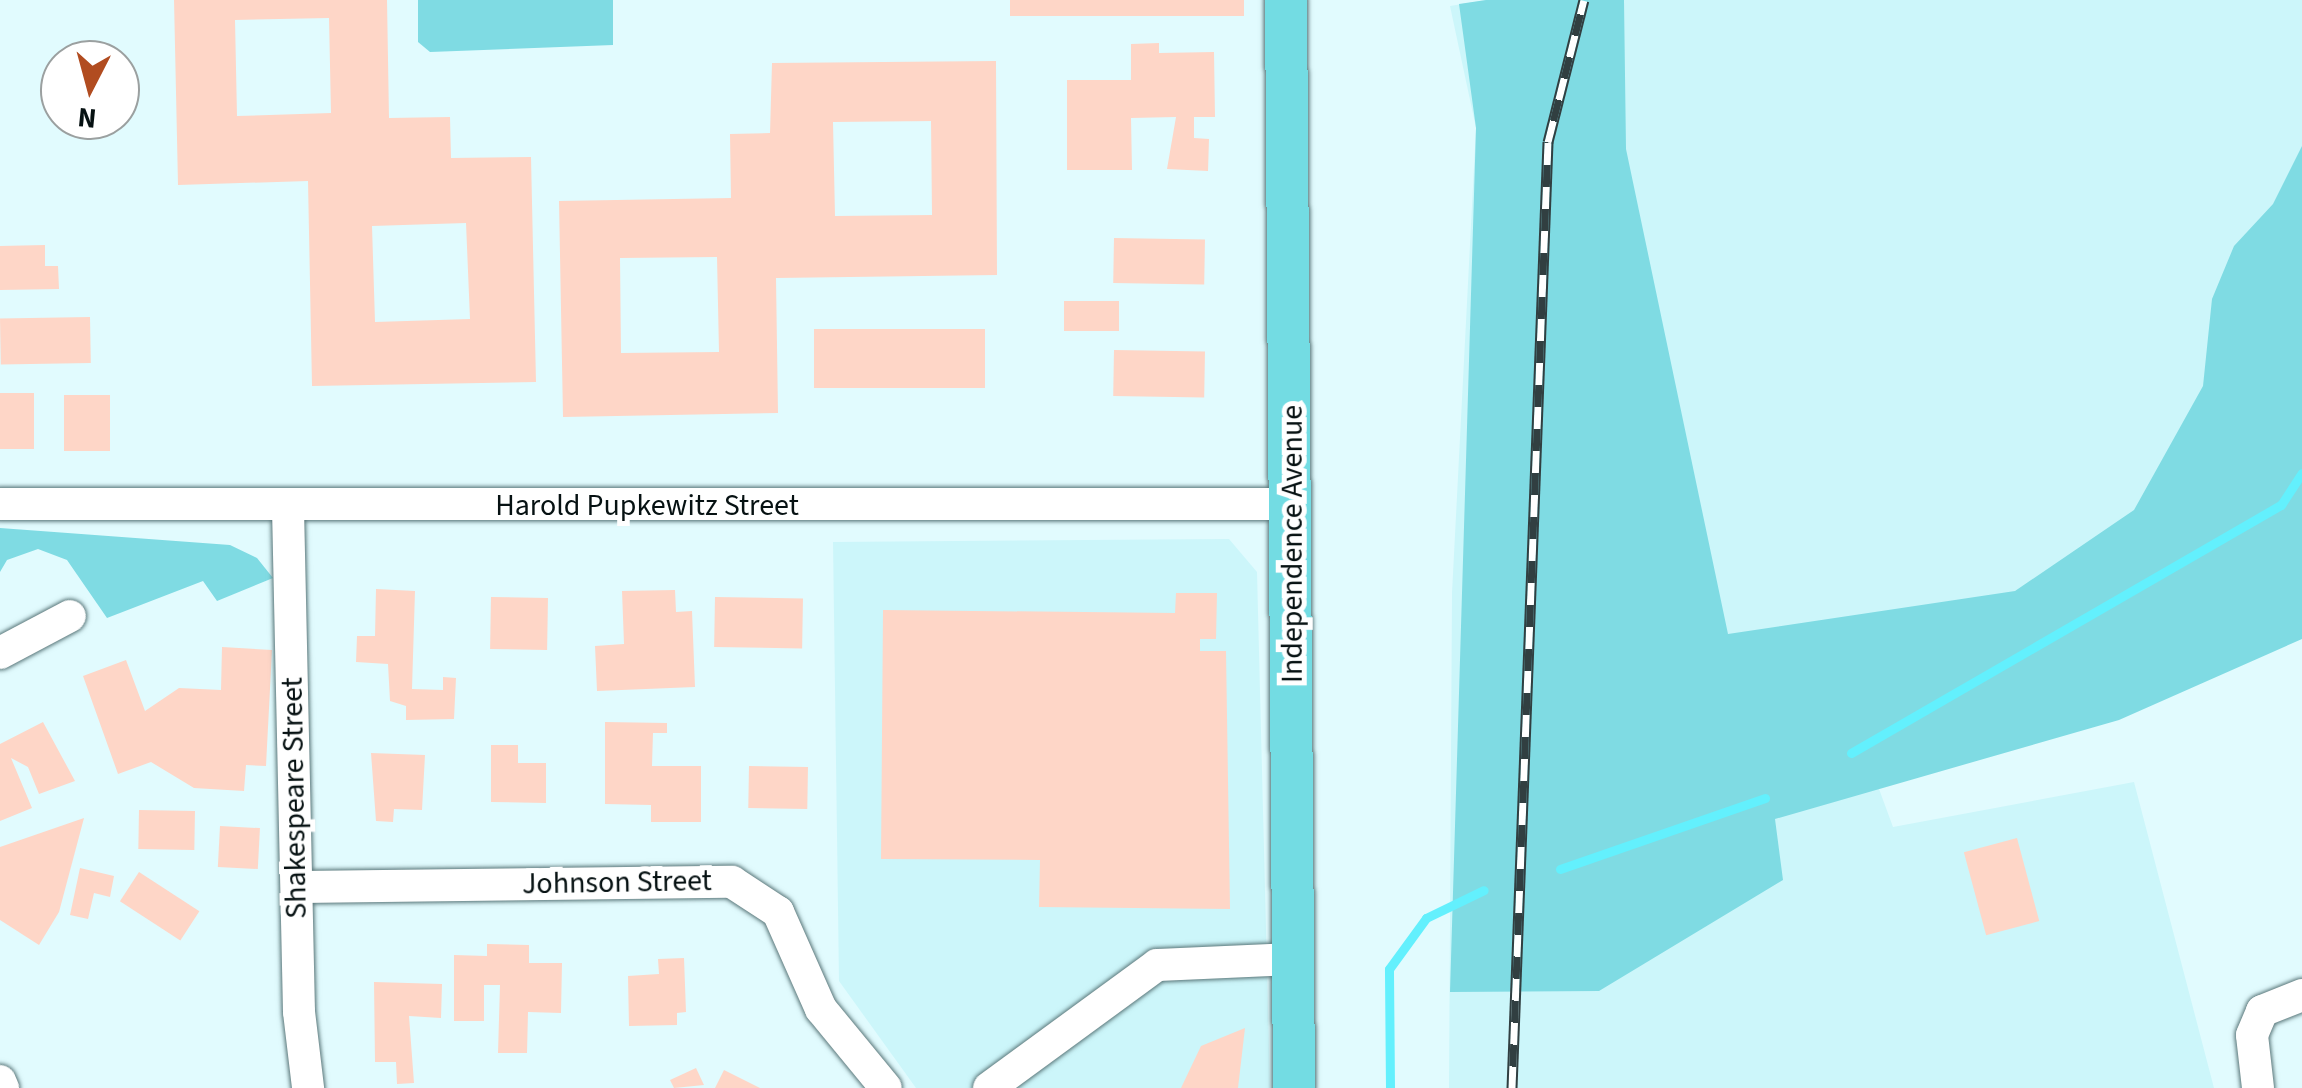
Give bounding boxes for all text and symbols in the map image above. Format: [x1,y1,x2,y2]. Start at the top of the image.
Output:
north arrow [40,40,140,140]
text: N [76,97,98,139]
street label: Independence Avenue [1275,405,1311,683]
street label: Harold Pupkewitz Street [495,488,799,524]
street label: Shakespeare Street [275,677,315,919]
street label: Johnson Street [522,863,712,903]

